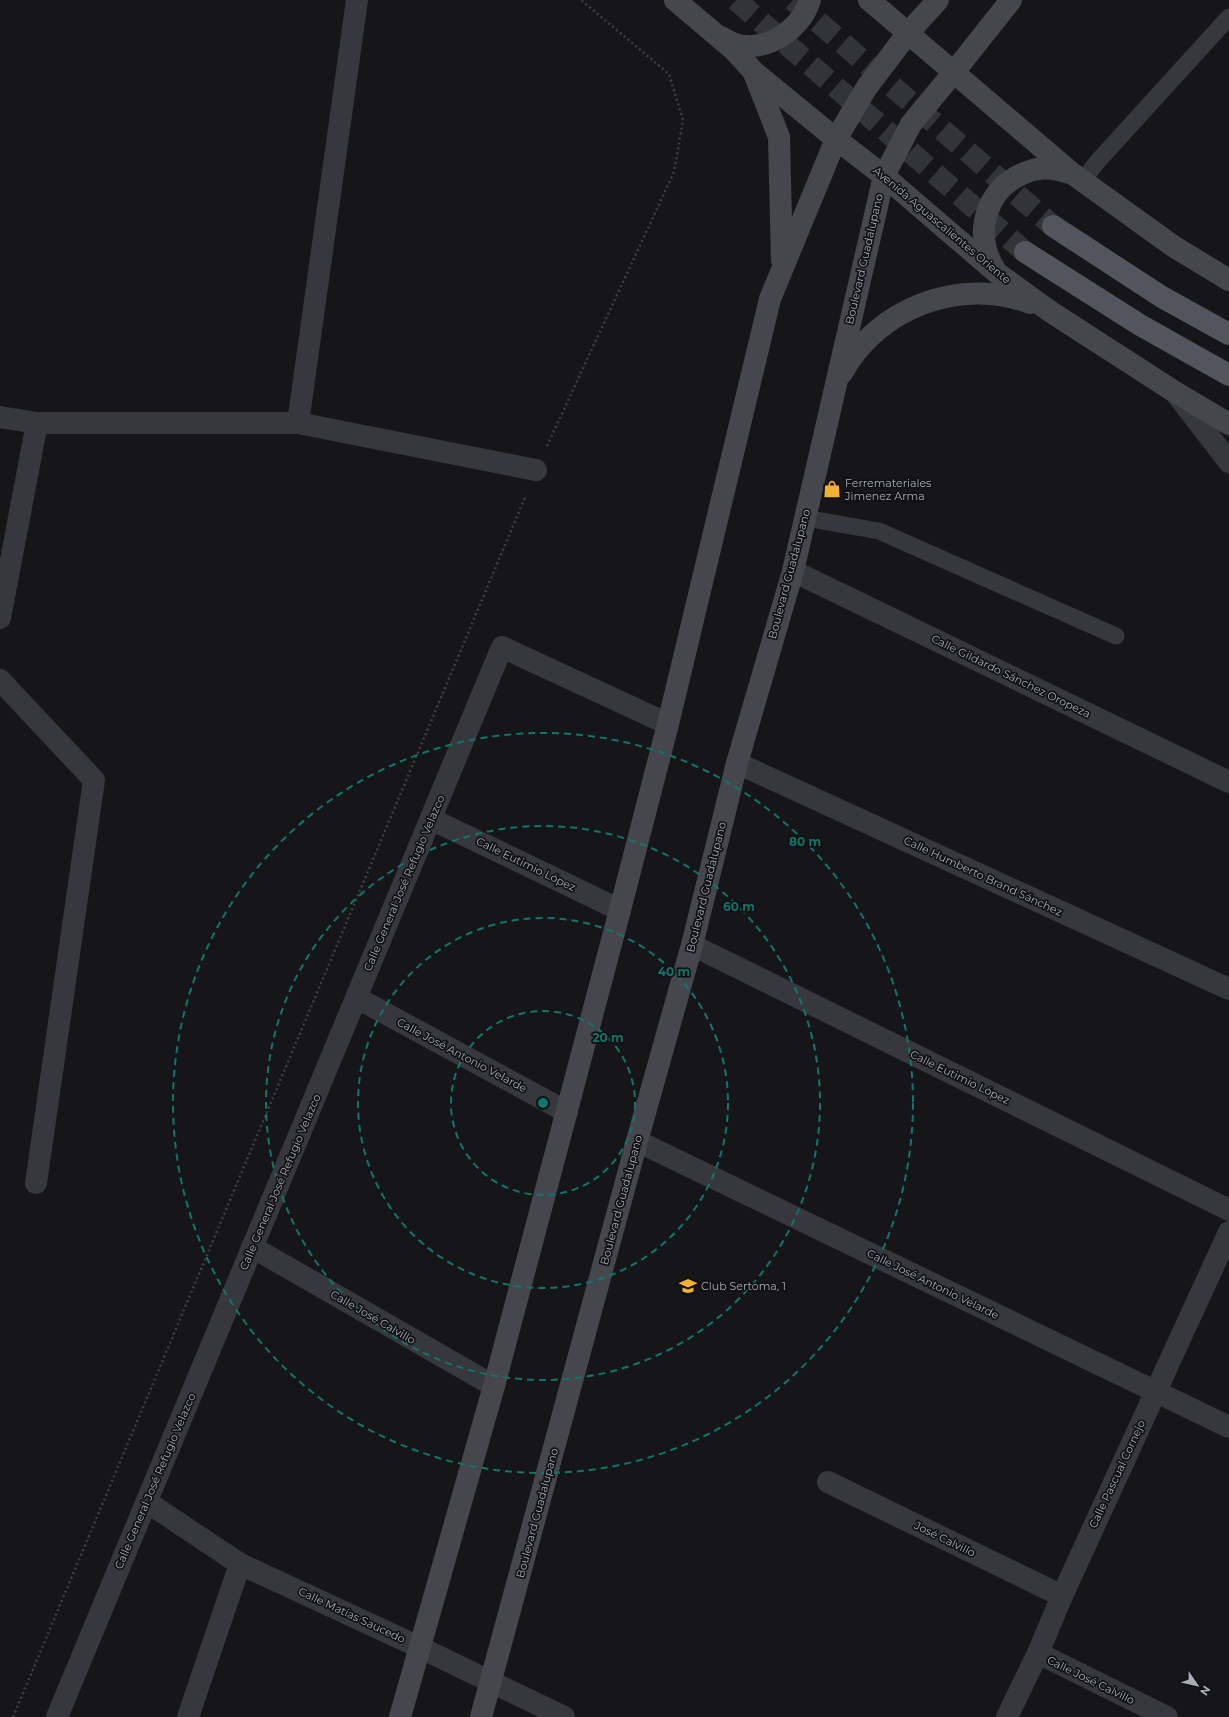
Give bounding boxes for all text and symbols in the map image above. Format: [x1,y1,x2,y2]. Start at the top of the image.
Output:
street label: Avenida Aguascalientes Oriente [870,163,1014,287]
street label: Boulevard Guadalupano [842,192,886,326]
place label: Ferremateriales Jimenez Arma [844,476,932,503]
shop icon: Ferremateriales Jimenez Arma [822,479,842,499]
street label: Boulevard Guadalupano [765,507,813,640]
street label: Calle Gildardo Sánchez Oropeza [929,631,1093,721]
street label: Calle General José Refugio Velazco [360,793,448,973]
street label: Boulevard Guadalupano [683,820,729,954]
street label: Calle Humberto Brand Sánchez [901,833,1065,919]
street label: Calle Eutimio López [474,834,578,894]
text: 80 m [789,834,821,849]
text: 60 m [723,899,755,914]
text: 40 m [658,964,690,979]
street label: Calle José Antonio Velarde [395,1015,530,1095]
text: 20 m [592,1030,624,1045]
street label: Calle Eutimio López [908,1047,1012,1107]
street label: Calle General José Refugio Velazco [236,1092,324,1272]
centre of rings [536,1096,550,1110]
street label: Boulevard Guadalupano [597,1133,645,1266]
street label: Calle José Antonio Velarde [865,1246,1002,1322]
school or university icon: Club Sertoma, 1 [678,1276,698,1296]
place label: Club Sertoma, 1 [701,1279,786,1293]
street label: Calle José Calvillo [328,1287,418,1347]
street label: Calle General José Refugio Velazco [111,1391,199,1571]
street label: Calle Pascual Cornejo [1086,1418,1148,1530]
street label: Boulevard Guadalupano [513,1446,561,1579]
street label: José Calvillo [911,1518,978,1560]
street label: Calle Matías Saucedo [296,1584,408,1646]
street label: Calle José Calvillo [1045,1653,1137,1707]
north arrow [1177,1665,1217,1705]
text: N [1197,1683,1214,1698]

